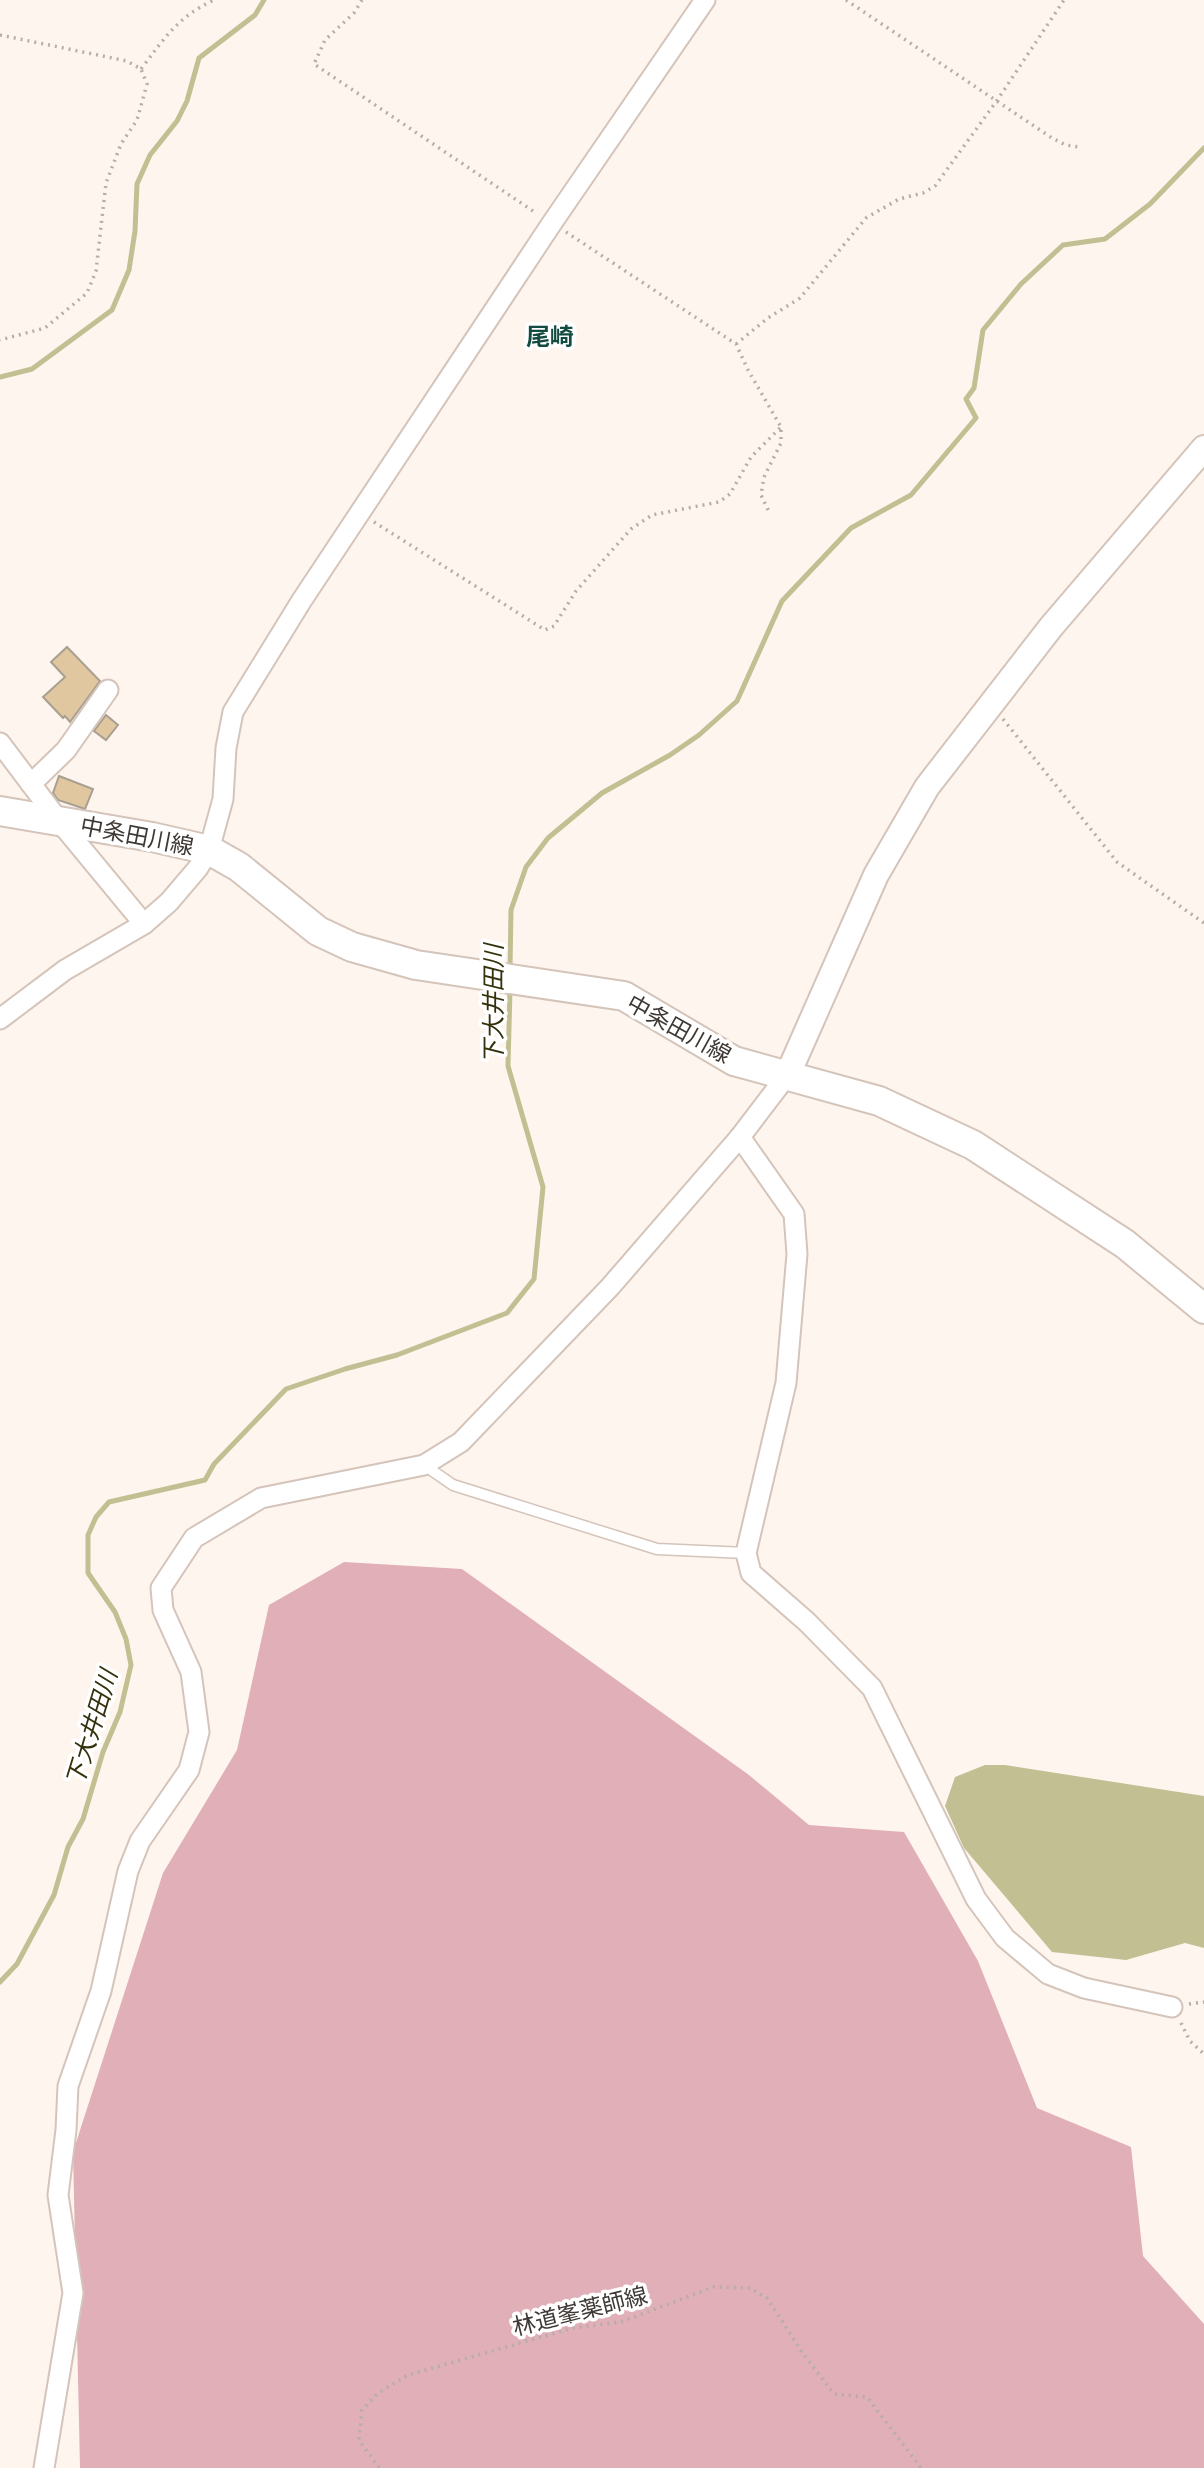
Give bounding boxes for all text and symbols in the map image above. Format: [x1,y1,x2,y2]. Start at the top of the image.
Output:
district label: 尾崎 [526,323,574,351]
street label: 中条田川線 [78,812,196,861]
water label: 下大井田川 [480,941,508,1064]
street label: 中条田川線 [622,990,736,1069]
water label: 下大井田川 [61,1664,124,1789]
street label: 林道峯薬師線 [510,2282,650,2341]

